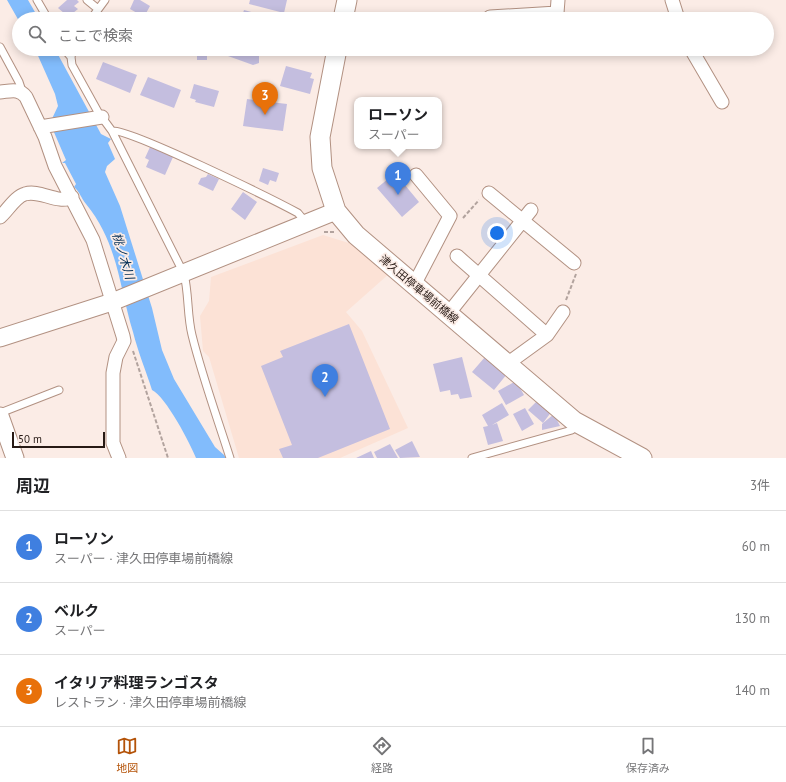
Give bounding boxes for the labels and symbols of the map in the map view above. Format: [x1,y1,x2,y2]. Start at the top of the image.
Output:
pin: 3 [252,82,278,115]
pin: 1 [385,162,411,195]
your location [487,223,507,243]
water label: 桃ノ木川 [109,231,138,283]
street label: 津久田停車場前橋線 [377,252,461,326]
pin: 2 [312,364,338,397]
scale bar [12,430,105,449]

